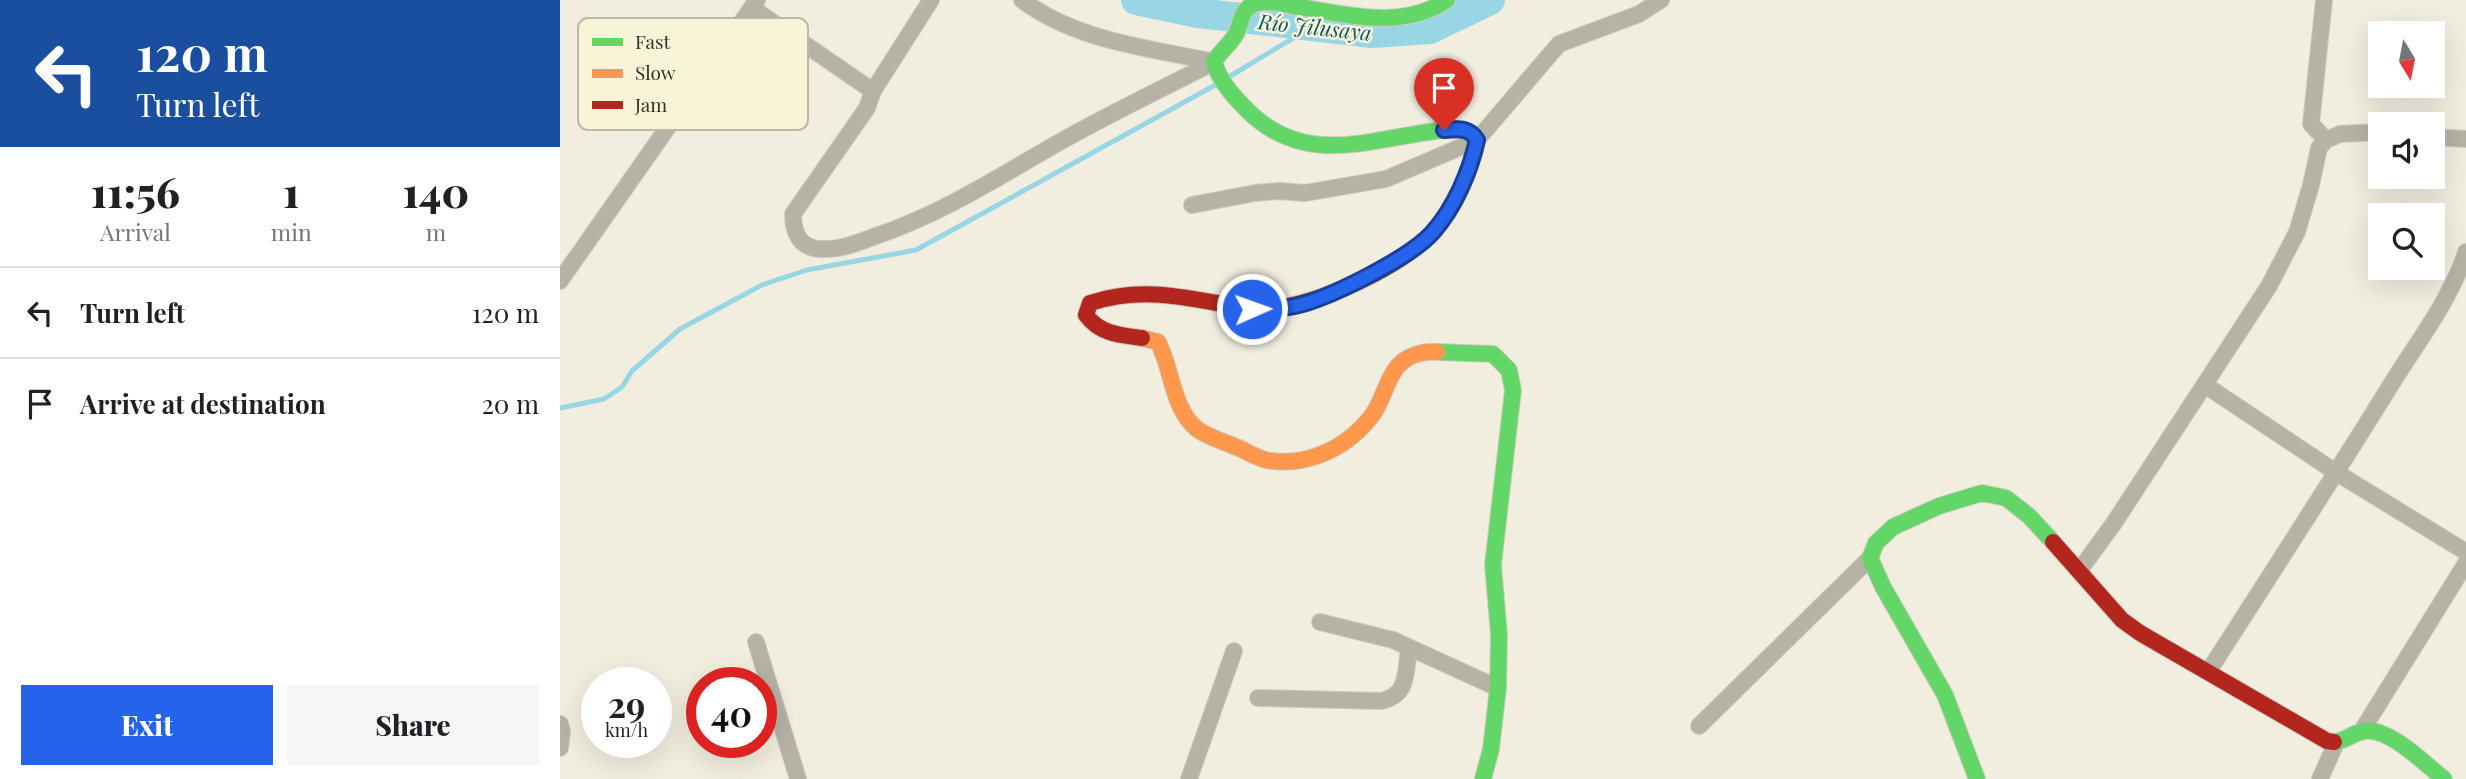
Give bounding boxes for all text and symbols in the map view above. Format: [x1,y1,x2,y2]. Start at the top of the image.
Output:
water label: Río Jilusaya [1256,6,1373,46]
legend [578,18,808,130]
text: 120 m [136,19,268,84]
north arrow [2368,21,2445,98]
map controls [2368,21,2445,280]
icon: left [21,28,112,119]
text: Fast [635,28,671,54]
pin [1414,58,1474,130]
text: Slow [635,59,676,85]
icon: arrive [1425,69,1463,107]
text: Turn left [136,82,260,125]
text: Jam [634,91,667,117]
button: sound [2368,112,2445,189]
text: 11:56 [91,163,180,219]
text: 1 [283,163,299,219]
text: 140 [403,163,469,219]
button: search [2368,203,2445,280]
text: Arrival [100,216,171,247]
text: min [271,216,312,247]
text: m [426,216,446,247]
position arrow [1215,272,1289,346]
icon: left [21,294,59,332]
text: Turn left [80,295,185,330]
text: 120 m [472,295,539,330]
icon: arrive [21,385,59,423]
text: Arrive at destination [80,386,326,421]
text: 20 m [481,386,539,421]
speed limit sign: 40 [686,667,777,758]
text: 29 [608,680,645,727]
button: Exit [21,685,273,765]
button: Share [287,685,539,765]
text: km/h [605,718,648,742]

